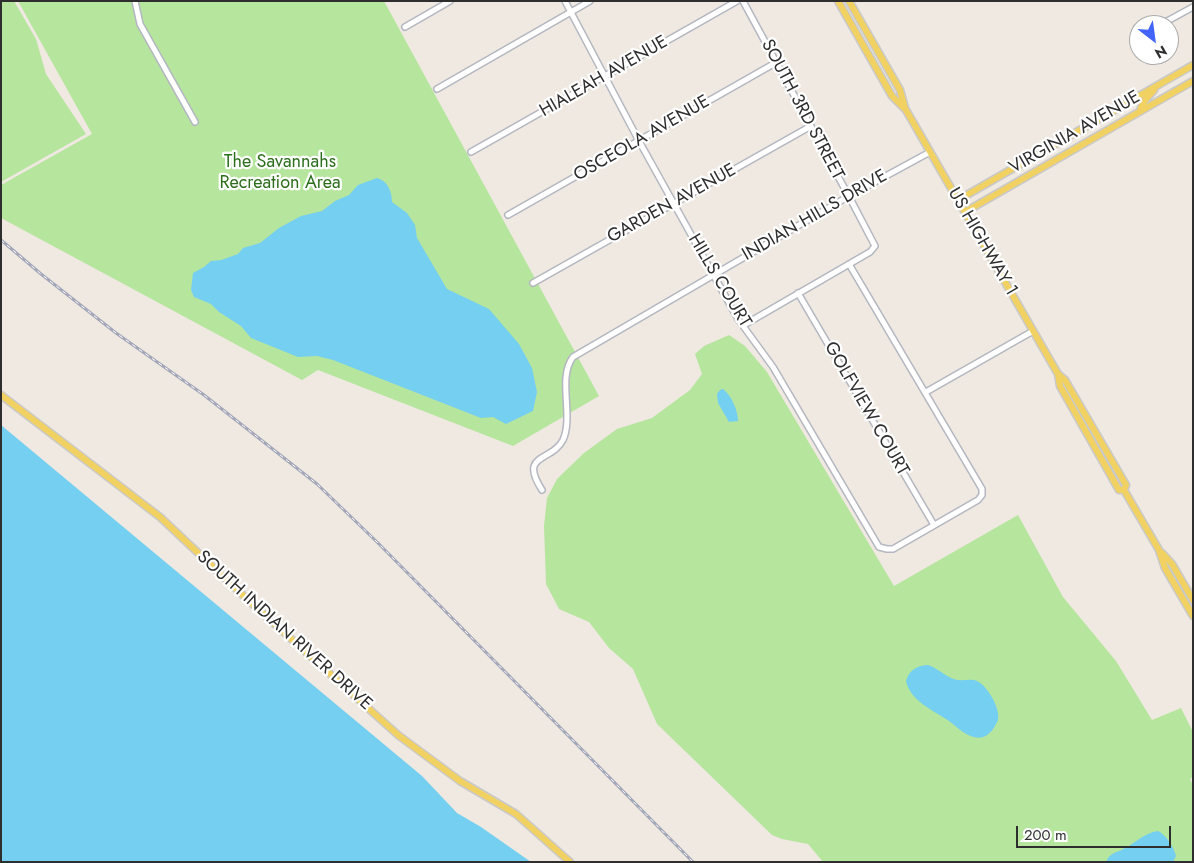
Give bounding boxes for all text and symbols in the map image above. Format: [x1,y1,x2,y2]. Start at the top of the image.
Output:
north arrow [1129,15,1179,65]
street label: HIALEAH AVENUE [536,32,672,122]
street label: SOUTH 3RD STREET [756,36,848,184]
text: N [1151,41,1171,64]
street label: VIRGINIA AVENUE [1006,87,1144,179]
street label: OSCEOLA AVENUE [570,91,714,187]
park label: The Savannahs Recreation Area [219,152,341,194]
street label: GARDEN AVENUE [604,160,740,248]
street label: INDIAN HILLS DRIVE [739,166,891,266]
street label: US HIGHWAY 1 [942,184,1022,300]
street label: HILLS COURT [683,230,755,332]
street label: GOLFVIEW COURT [819,338,913,480]
street label: SOUTH INDIAN RIVER DRIVE [192,547,376,715]
scale bar [1019,816,1174,848]
text: 200 m [1024,824,1067,846]

